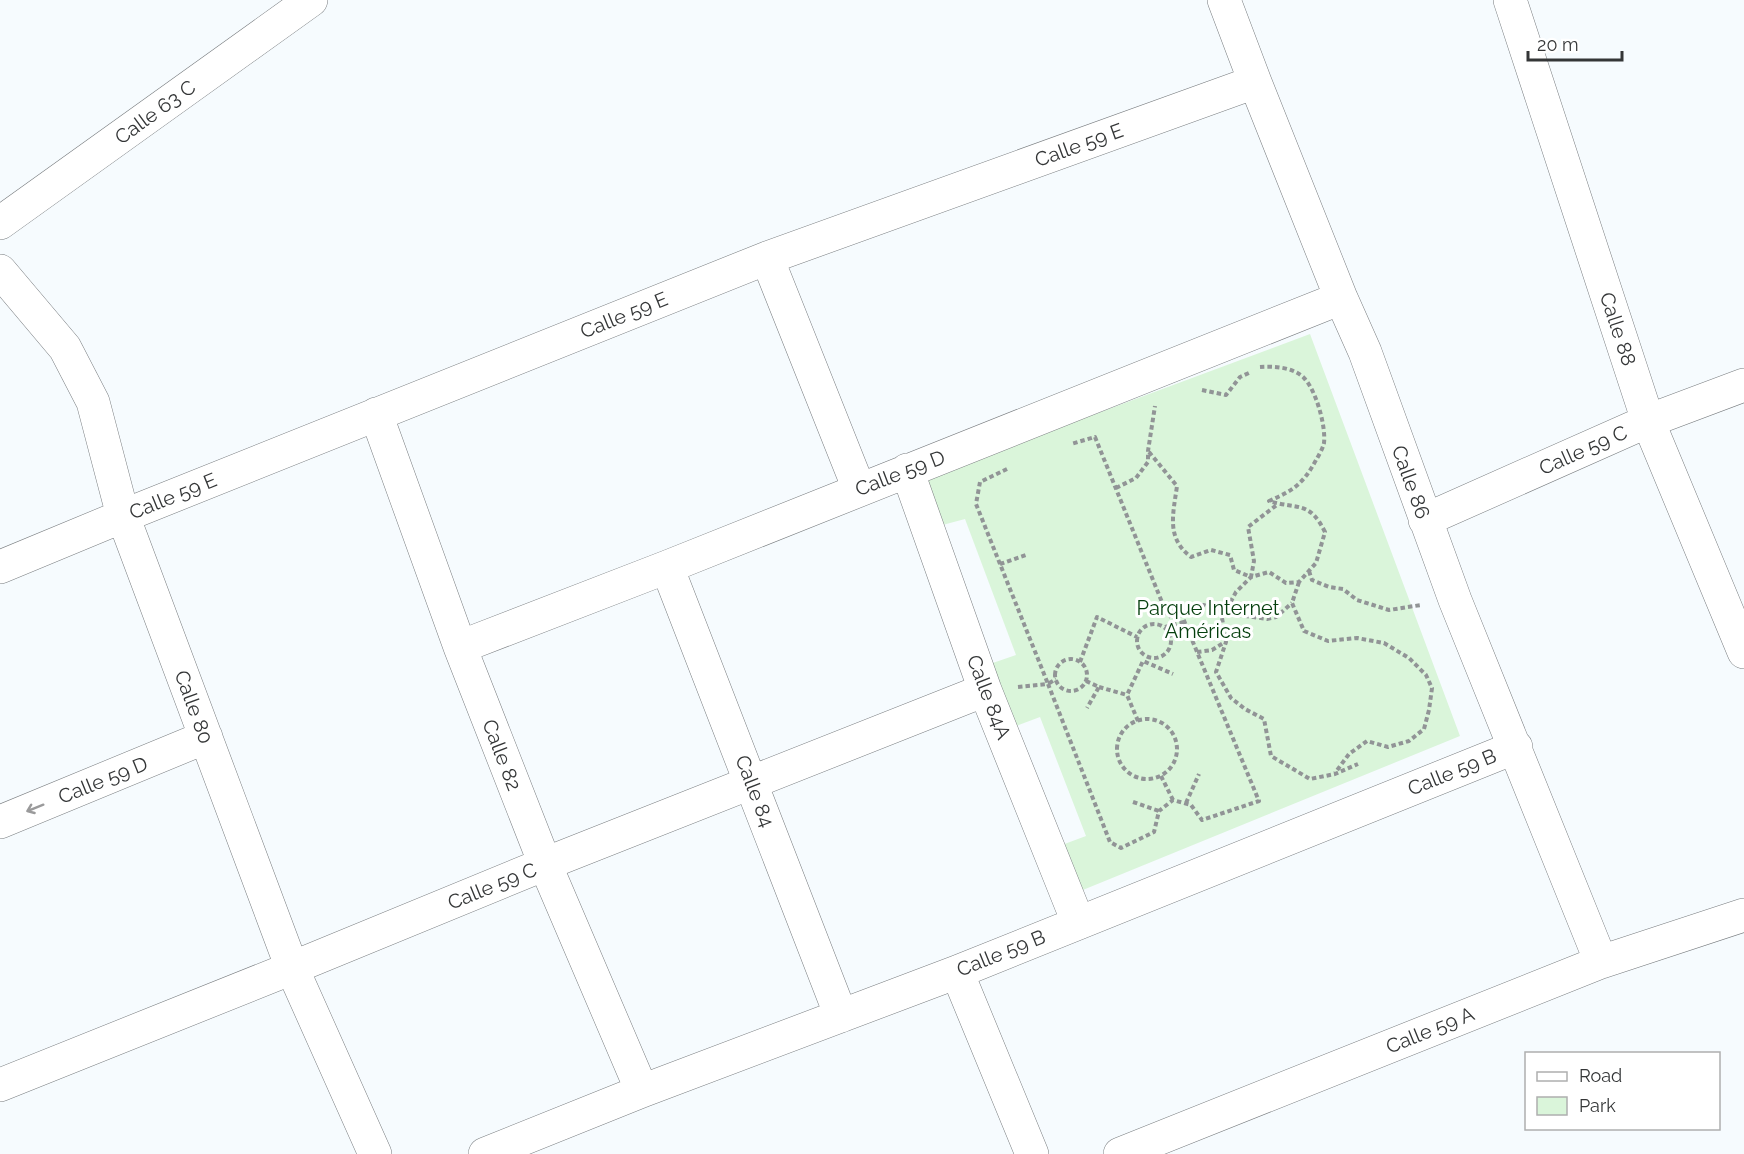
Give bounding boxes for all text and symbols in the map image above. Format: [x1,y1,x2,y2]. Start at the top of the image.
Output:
scale bar [1528,24,1622,62]
text: 20 m [1537,34,1579,55]
street label: Calle 63 C [110,75,200,149]
street label: Calle 59 E [1032,118,1126,172]
street label: Calle 59 E [577,287,671,343]
street label: Calle 88 [1595,289,1641,369]
street label: Calle 59 C [1535,420,1631,480]
street label: Calle 86 [1387,442,1435,522]
street label: Calle 59 D [852,445,948,501]
street label: Calle 59 E [126,468,220,524]
park label: Parque Internet Américas [1137,596,1280,643]
street label: Calle 84A [962,651,1016,743]
street label: Calle 80 [170,667,218,747]
street label: Calle 82 [477,716,527,794]
street label: Calle 59 B [1404,743,1500,801]
street label: Calle 59 D [55,751,151,809]
street label: Calle 84 [730,752,780,830]
one-way arrow [26,803,45,814]
street label: Calle 59 C [444,857,540,915]
street label: Calle 59 B [953,924,1049,982]
street label: Calle 59 A [1382,1001,1478,1059]
legend [1525,1052,1720,1130]
text: Road [1579,1065,1622,1086]
text: Park [1579,1095,1616,1116]

